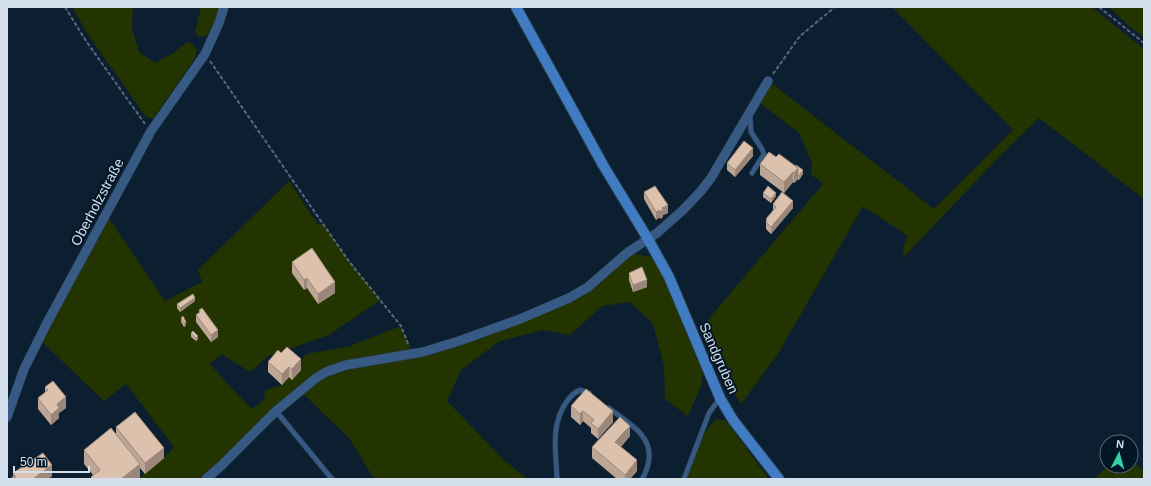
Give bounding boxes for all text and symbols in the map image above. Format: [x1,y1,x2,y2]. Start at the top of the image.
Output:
street label: Oberholzstraße [67,155,127,248]
street label: Sandgruben [696,320,742,396]
north arrow [1099,434,1139,474]
text: N [1115,438,1125,450]
scale bar [14,448,89,474]
text: 50 m [20,455,47,469]

